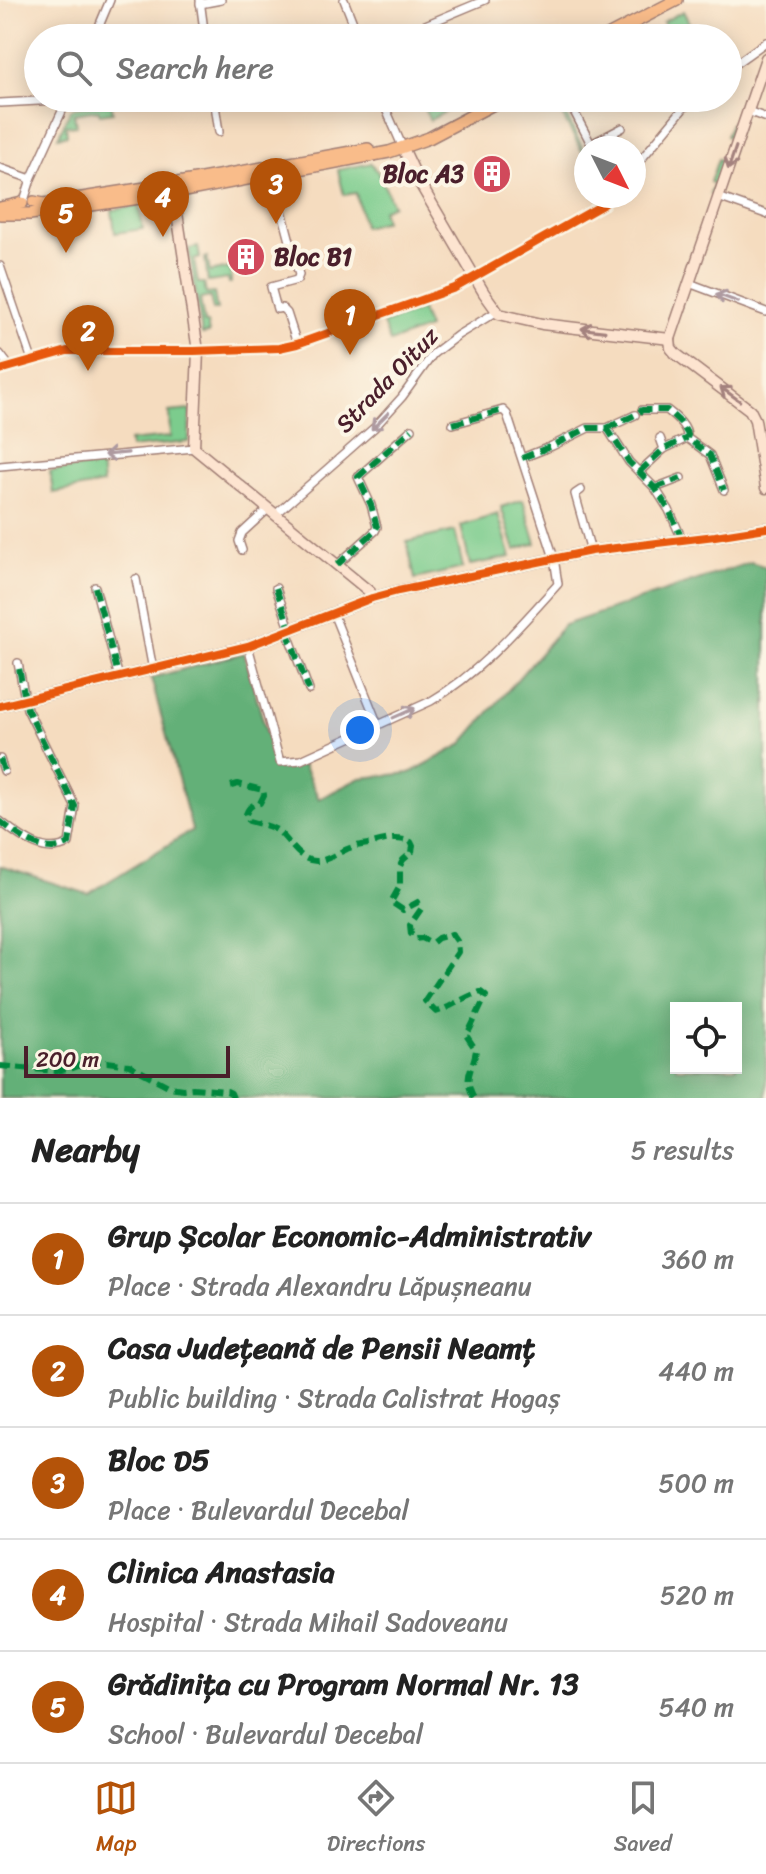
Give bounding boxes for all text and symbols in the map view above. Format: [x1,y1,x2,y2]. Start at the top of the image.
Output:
search box [24,24,742,112]
text: Search here [116,41,274,95]
icon: search [52,46,96,90]
north arrow [574,136,646,208]
one-way arrow [723,145,738,170]
place label: Bloc A3 [383,153,465,195]
building icon: Bloc A3 [471,153,513,195]
pin: 3 [250,158,302,224]
pin: 4 [137,171,189,237]
pin: 5 [40,187,92,253]
building icon: Bloc B1 [225,236,267,278]
place label: Bloc B1 [274,236,352,278]
pin: 1 [324,289,376,355]
one-way arrow [716,290,740,304]
pin: 2 [62,305,114,371]
street label: Strada Oituz [325,316,450,443]
one-way arrow [580,323,606,338]
one-way arrow [719,386,741,403]
one-way arrow [371,411,390,430]
one-way arrow [103,447,130,462]
one-way arrow [391,705,415,720]
your location [340,710,380,750]
map controls [670,1002,742,1074]
button: locate [670,1002,742,1074]
text: 200 m [36,1040,99,1079]
scale bar [24,1042,230,1078]
text: Nearby [32,1120,140,1180]
text: 5 results [631,1127,734,1173]
text: Grup Școlar Economic-Administrativ [108,1209,591,1263]
text: 1 [52,1236,64,1282]
text: 360 m [662,1236,734,1282]
text: Place · Strada Alexandru Lăpușneanu [108,1263,532,1309]
text: Casa Județeană de Pensii Neamț [108,1321,535,1375]
text: 2 [50,1348,66,1394]
text: 440 m [658,1348,734,1394]
text: Public building · Strada Calistrat Hogaș [108,1375,560,1421]
text: Bloc D5 [108,1433,210,1487]
text: 3 [51,1460,65,1506]
text: 500 m [659,1460,734,1506]
text: Place · Bulevardul Decebal [108,1487,409,1533]
text: Clinica Anastasia [108,1545,335,1599]
text: 4 [50,1572,66,1618]
text: 520 m [660,1572,734,1618]
text: Hospital · Strada Mihail Sadoveanu [108,1599,508,1645]
text: Grădinița cu Program Normal Nr. 13 [108,1657,579,1711]
text: 5 [50,1684,66,1730]
text: 540 m [659,1684,734,1730]
text: School · Bulevardul Decebal [108,1711,423,1757]
tab: Map [94,1776,138,1863]
tab: Directions [327,1776,425,1863]
tab: Saved [614,1776,672,1863]

